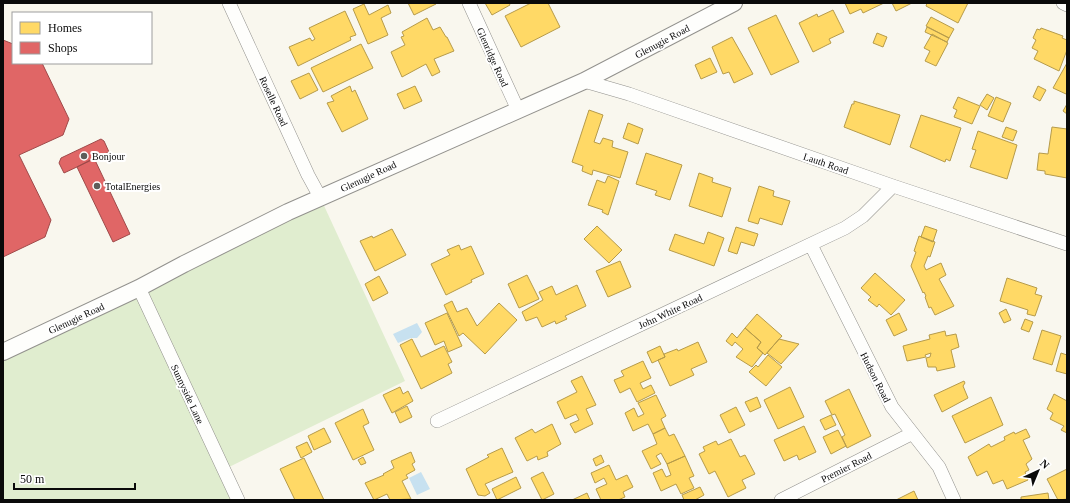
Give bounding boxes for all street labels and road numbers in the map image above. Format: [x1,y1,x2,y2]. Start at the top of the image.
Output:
street label: Glenugie Road [633,22,691,60]
street label: Glenridge Road [475,26,511,88]
street label: Roselle Road [257,75,290,128]
street label: Lauth Road [802,151,850,176]
street label: Glenugie Road [339,159,398,194]
street label: John White Road [636,292,704,331]
street label: Glenugie Road [47,301,106,336]
street label: Hudson Road [858,350,893,404]
street label: Sunnyside Lane [169,363,206,426]
street label: Premier Road [819,450,873,485]

